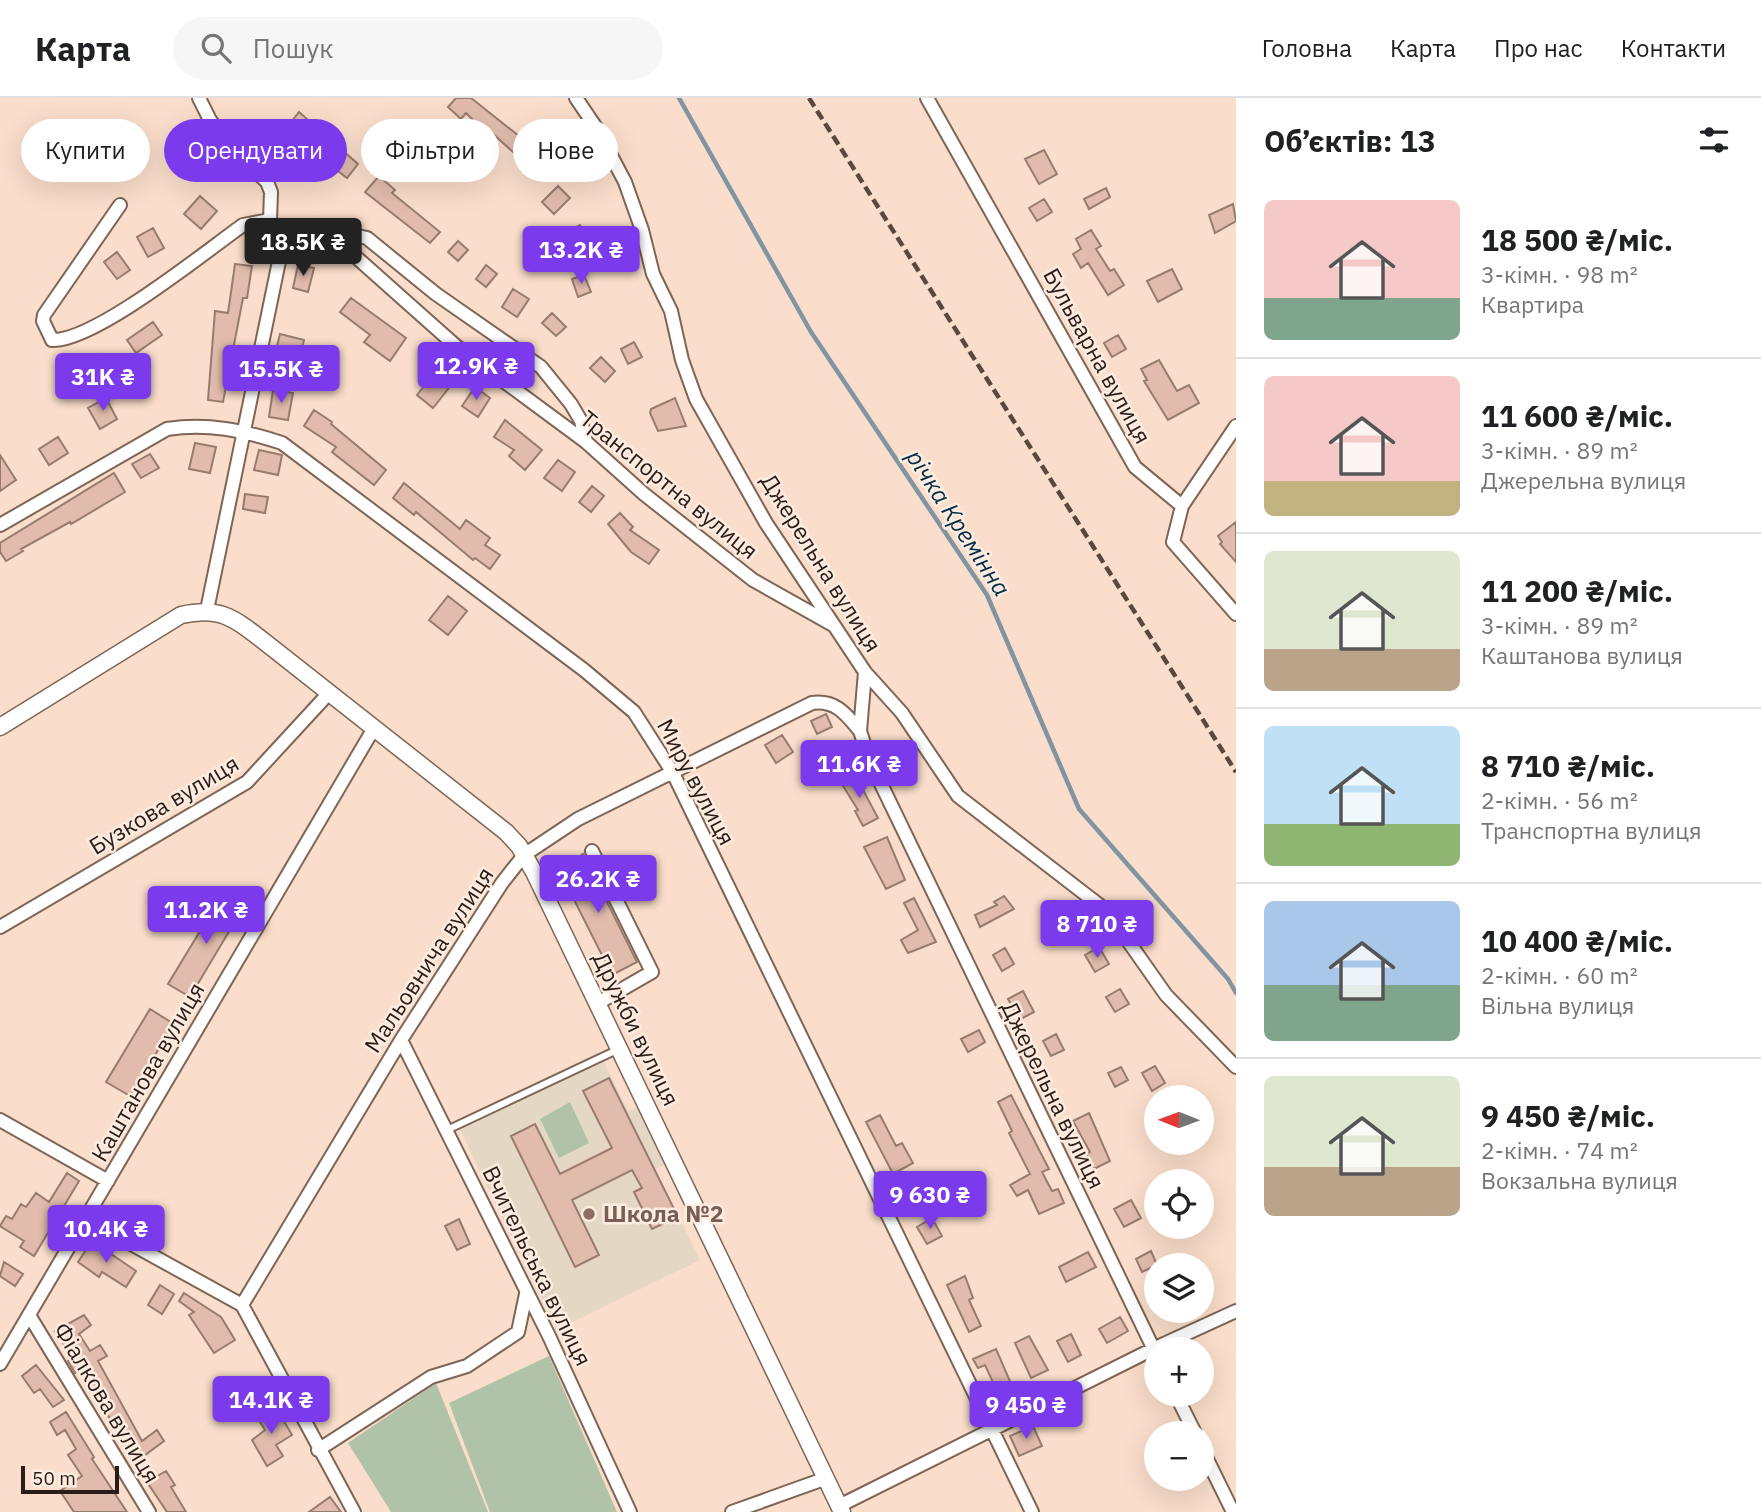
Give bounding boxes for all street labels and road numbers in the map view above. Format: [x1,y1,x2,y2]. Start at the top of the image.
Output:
street label: Бульварна вулиця [1037,262,1159,449]
street label: Транспортна вулиця [575,403,765,565]
street label: Джерельна вулиця [755,468,889,657]
street label: Миру вулиця [651,713,743,850]
street label: Бузкова вулиця [83,748,244,861]
street label: Мальовнича вулиця [357,861,499,1058]
street label: Дружби вулиця [587,947,687,1110]
street label: Каштанова вулиця [84,977,211,1166]
street label: Джерельна вулиця [995,996,1112,1193]
street label: Вчительська вулиця [476,1161,599,1371]
street label: Фіалкова вулиця [48,1316,168,1488]

